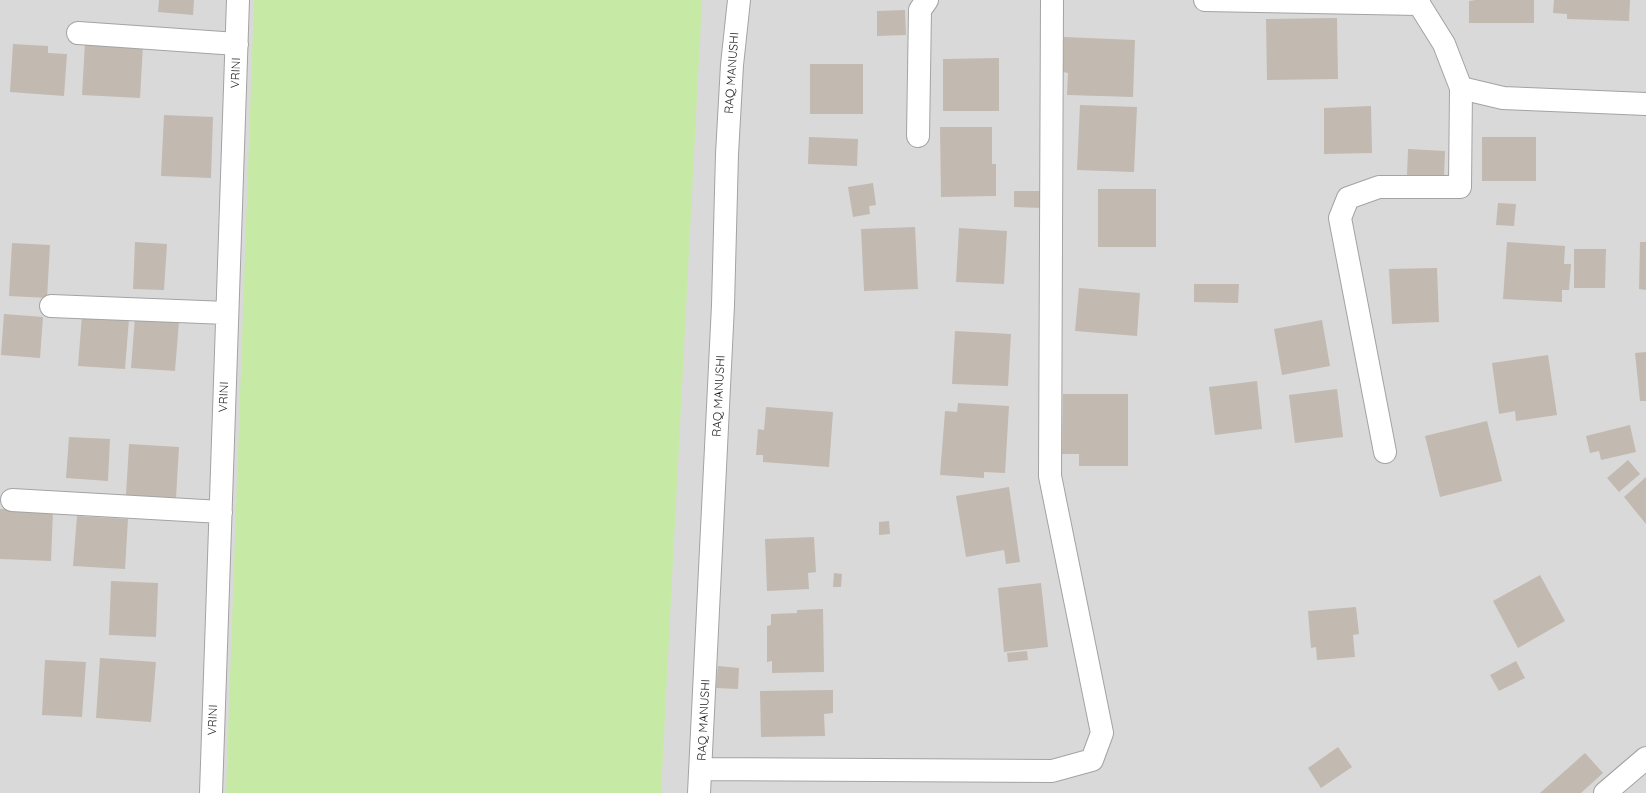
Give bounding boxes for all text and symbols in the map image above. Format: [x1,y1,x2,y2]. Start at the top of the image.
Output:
street label: RAQ MANUSHI [722,32,742,114]
street label: VRINI [228,57,244,89]
street label: RAQ MANUSHI [710,355,728,437]
street label: VRINI [216,381,232,413]
street label: RAQ MANUSHI [695,679,713,761]
street label: VRINI [205,704,221,736]

